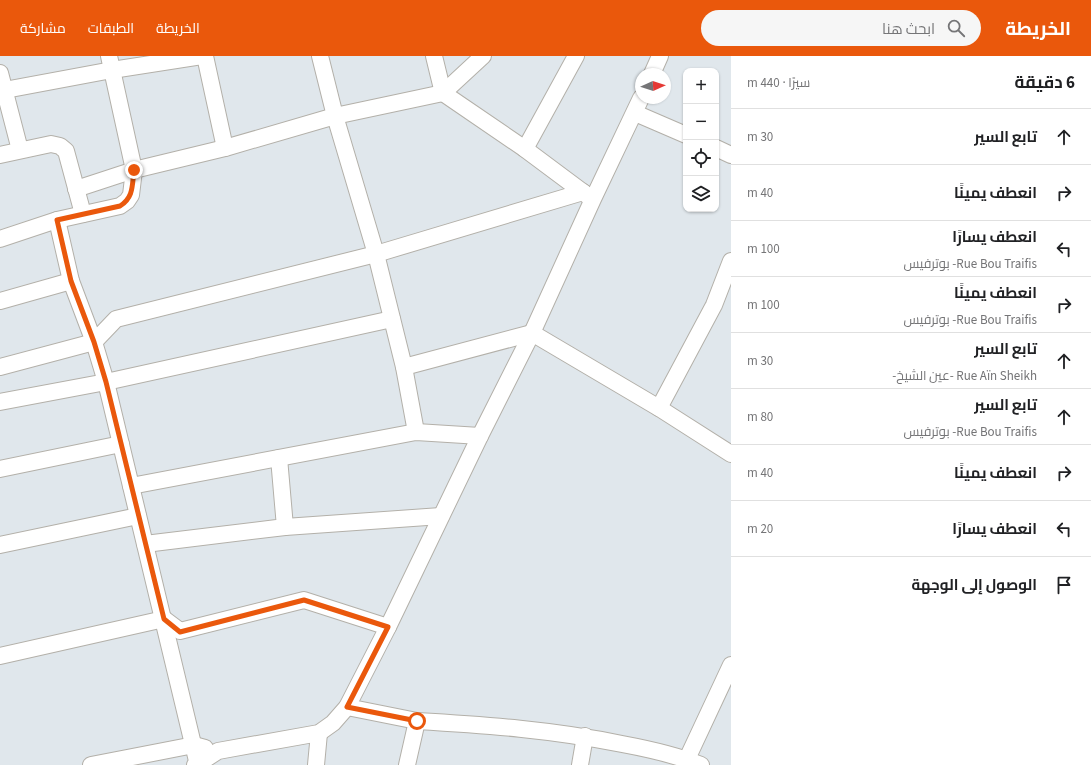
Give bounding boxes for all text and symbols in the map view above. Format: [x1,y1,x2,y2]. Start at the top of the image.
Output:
search box [701,10,981,46]
text: الخريطة [1005,16,1071,43]
icon: search [945,17,967,39]
text: مشاركة [20,19,66,39]
text: الطبقات [88,19,134,39]
text: الخريطة [156,19,200,39]
text: ابحث هنا [882,19,935,40]
north arrow [635,68,671,104]
map controls [683,68,719,212]
button: + [683,68,719,104]
text: 6 دقيقة [1015,71,1075,95]
text: سيرًا · 440 m [747,74,810,92]
button: − [683,104,719,140]
icon: ahead [1053,126,1075,148]
text: تابع السير [974,127,1037,148]
text: 30 m [747,128,773,146]
button: locate [683,140,719,176]
route end [125,161,143,179]
button: layers [683,176,719,212]
icon: right [1053,182,1075,204]
text: انعطف يمينًا [954,183,1037,204]
text: 40 m [747,184,773,202]
text: انعطف يسارًا [952,227,1037,248]
icon: left [1053,238,1075,260]
text: 100 m [747,240,780,258]
text: Rue Bou Traifis- بوترفيس [903,255,1037,273]
text: انعطف يمينًا [954,283,1037,304]
icon: right [1053,294,1075,316]
text: 100 m [747,296,780,314]
text: Rue Bou Traifis- بوترفيس [903,311,1037,329]
text: تابع السير [974,339,1037,360]
icon: ahead [1053,350,1075,372]
text: 30 m [747,352,773,370]
text: Rue Aïn Sheikh -عين الشيخ- [892,367,1037,385]
text: تابع السير [974,395,1037,416]
icon: ahead [1053,406,1075,428]
text: 80 m [747,408,773,426]
text: Rue Bou Traifis- بوترفيس [903,423,1037,441]
icon: right [1053,462,1075,484]
text: انعطف يمينًا [954,463,1037,484]
text: 40 m [747,464,773,482]
icon: left [1053,518,1075,540]
text: انعطف يسارًا [952,519,1037,540]
text: 20 m [747,520,773,538]
icon: arrive [1053,574,1075,596]
text: الوصول إلى الوجهة [911,575,1037,596]
route start [408,712,426,730]

